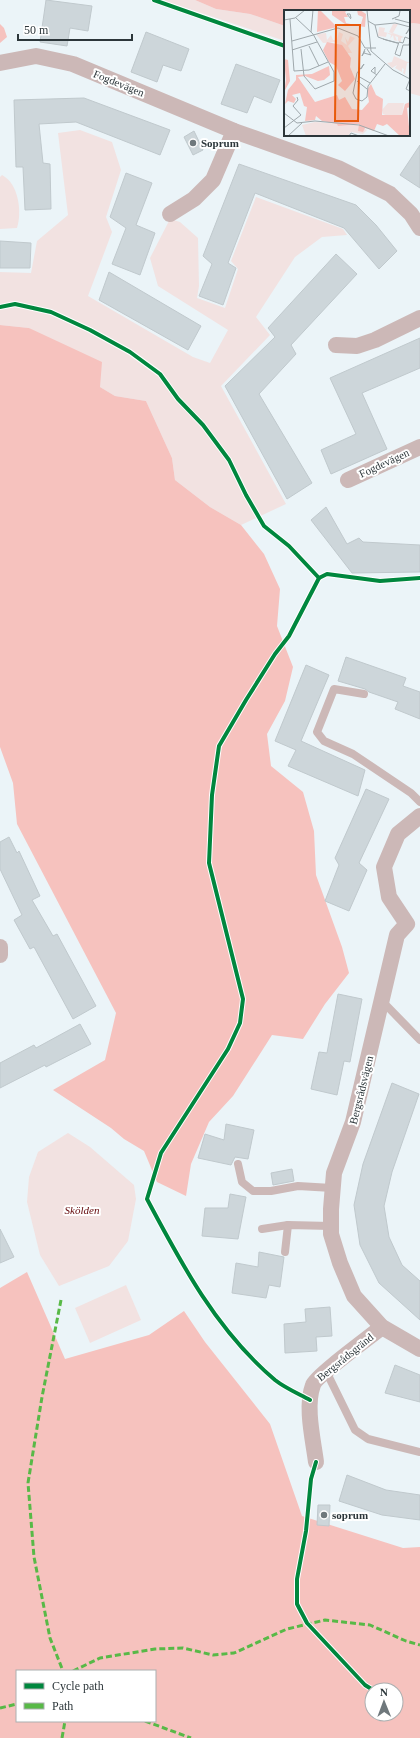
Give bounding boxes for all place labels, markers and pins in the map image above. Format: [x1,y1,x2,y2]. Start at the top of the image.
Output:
place label: Soprum [201,137,239,149]
marker: Soprum [188,138,198,148]
place label: soprum [332,1509,368,1521]
marker: soprum [319,1510,329,1520]

